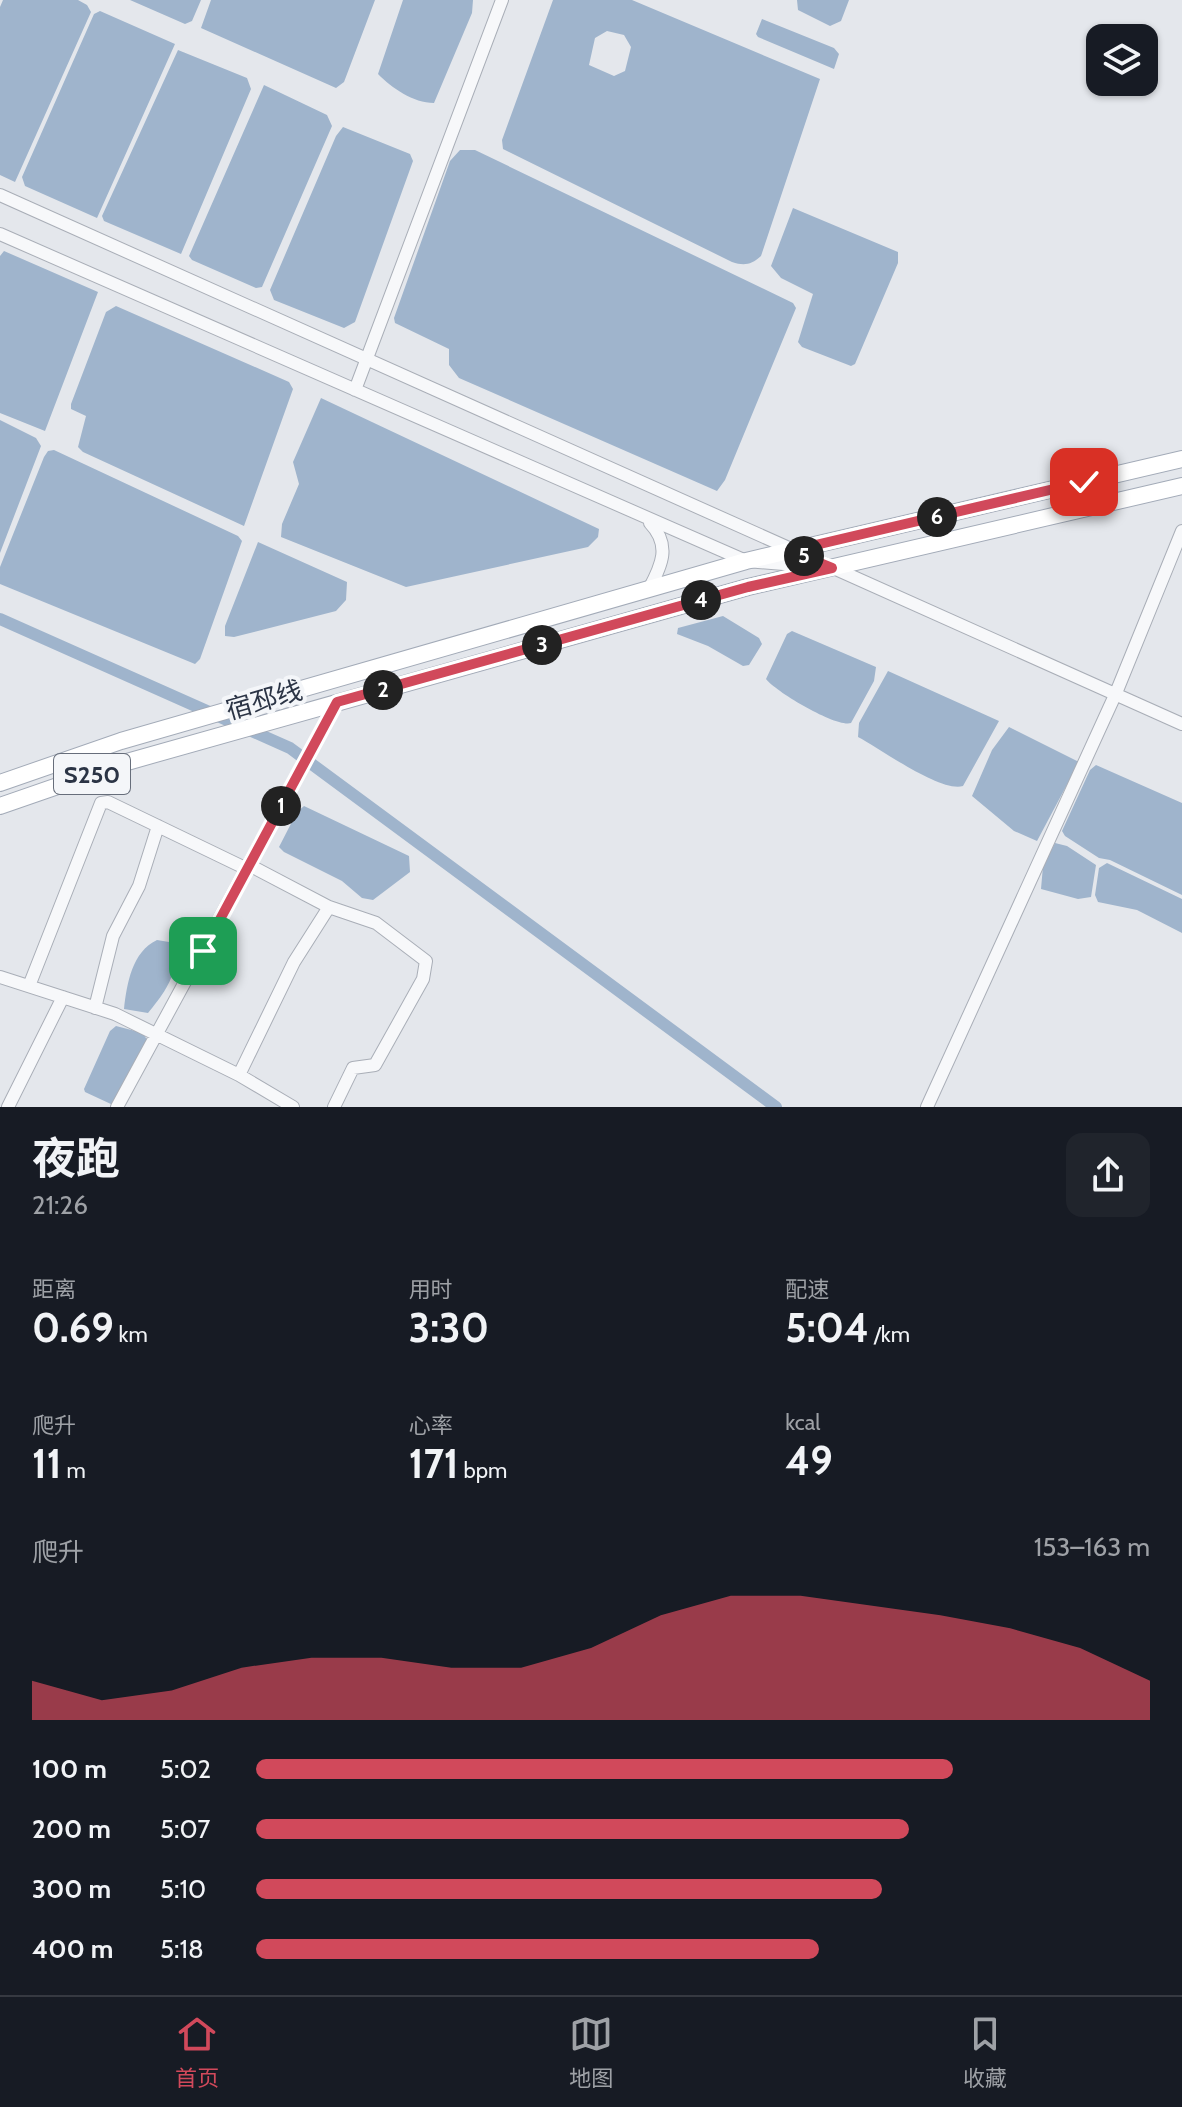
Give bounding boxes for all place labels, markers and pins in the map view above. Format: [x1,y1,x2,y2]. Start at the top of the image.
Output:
pin [1050,448,1118,516]
pin: 6 [917,497,957,537]
pin: 5 [784,536,824,576]
pin: 4 [681,580,721,620]
pin: 3 [522,625,562,665]
pin: 2 [363,670,403,710]
pin: 1 [261,786,301,826]
pin [169,917,237,985]

